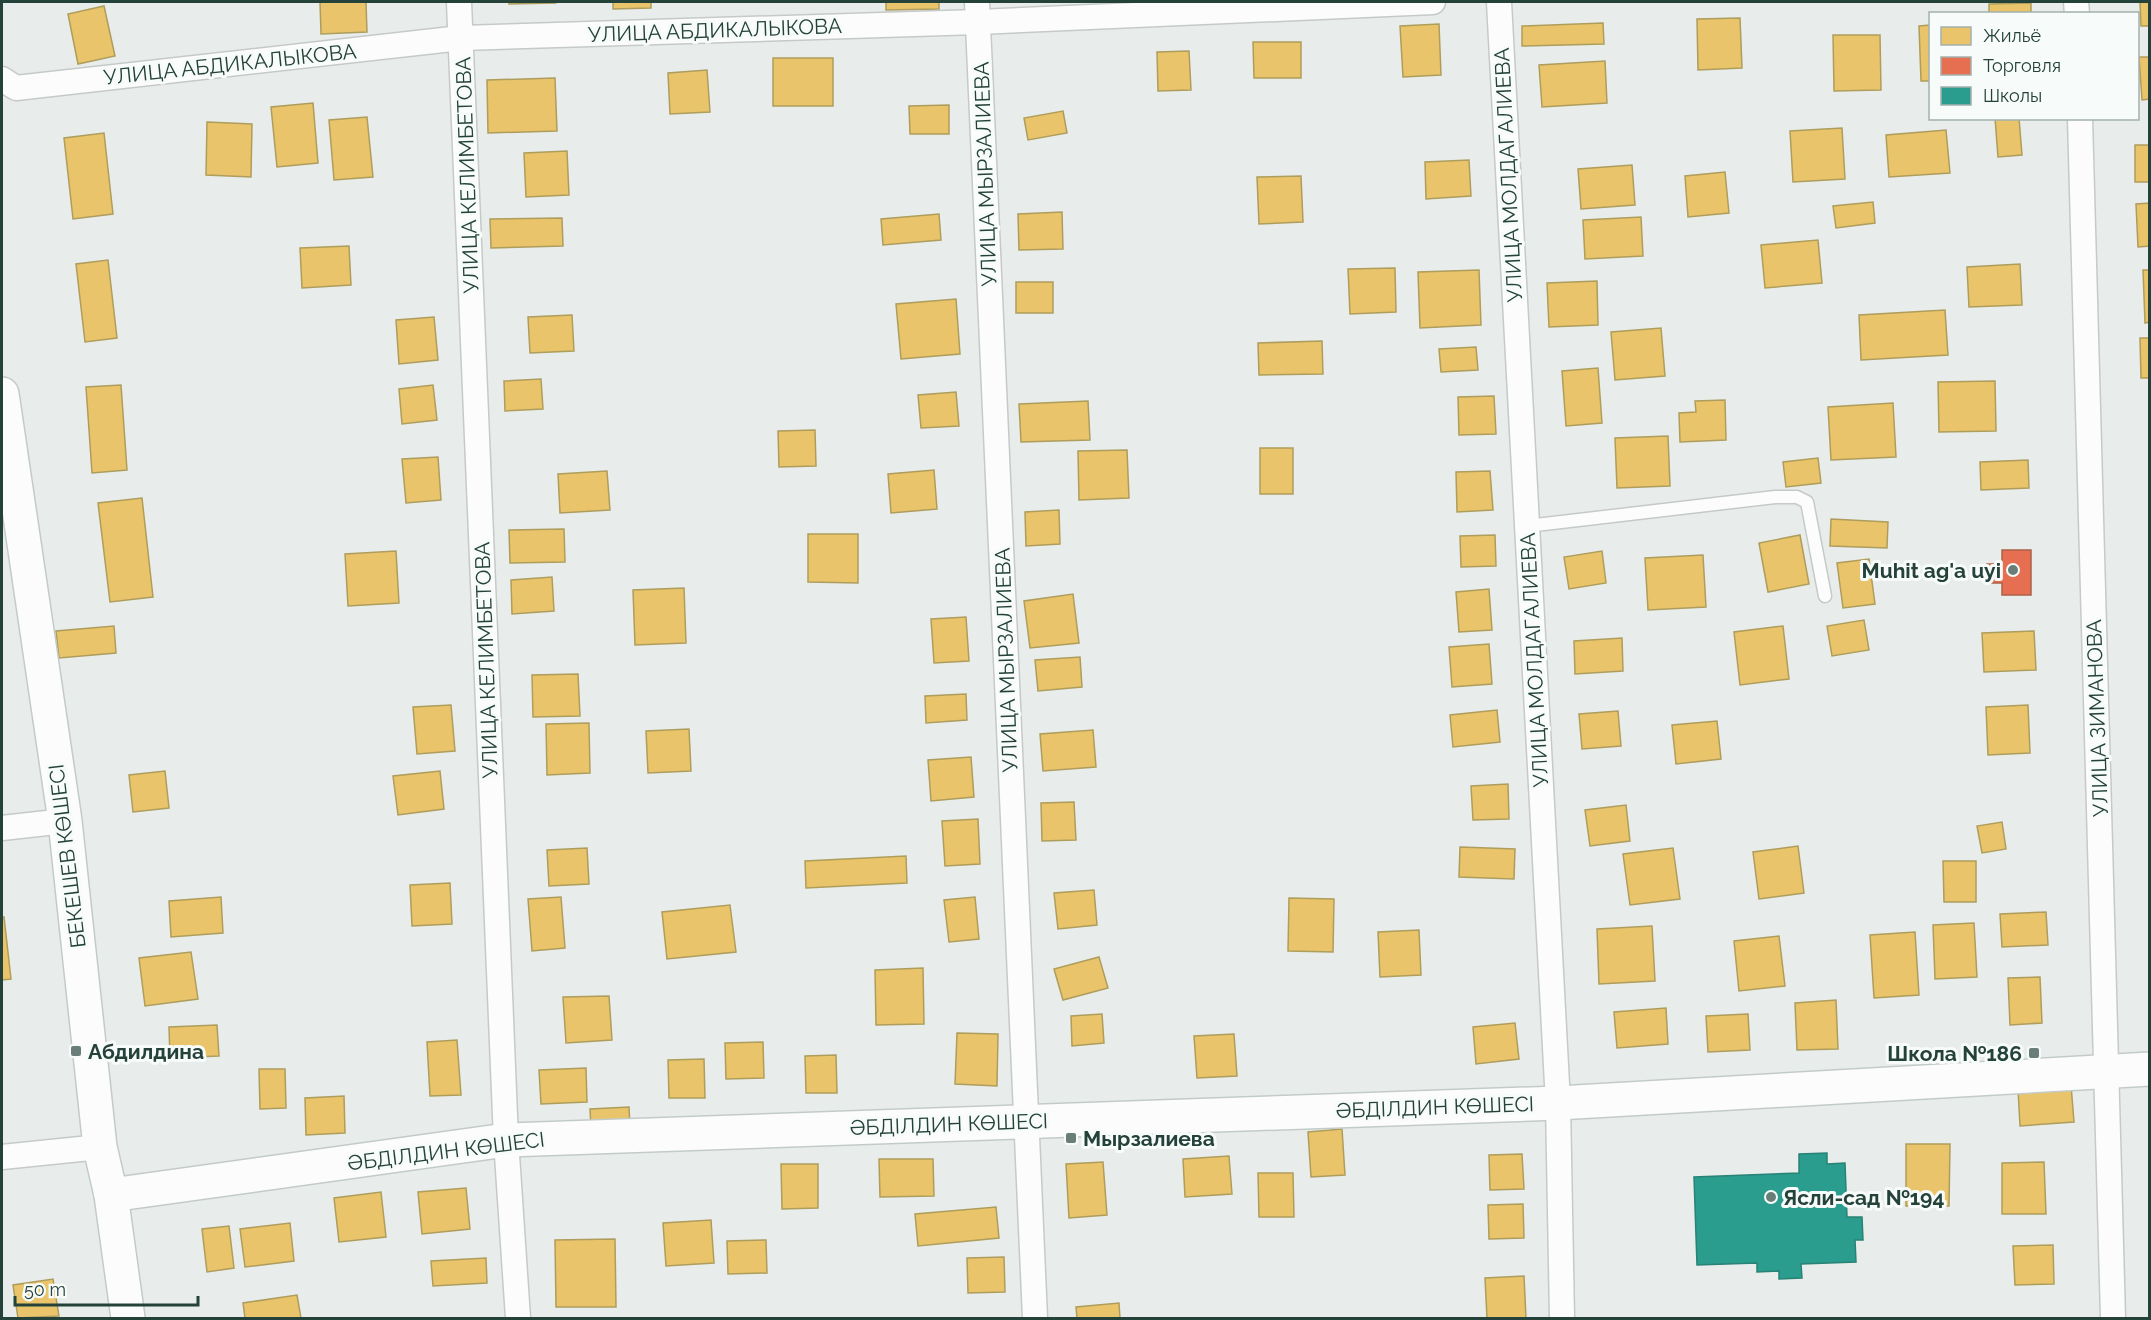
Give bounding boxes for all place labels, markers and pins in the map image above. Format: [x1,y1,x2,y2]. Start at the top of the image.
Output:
place label: Muhit ag'a uyi [1862,558,2001,583]
marker: Muhit ag'a uyi [2006,563,2020,577]
place label: Абдилдина [88,1039,204,1064]
place label: Школа №186 [1887,1041,2022,1066]
marker: Абдилдина [69,1044,83,1058]
marker: Школа №186 [2027,1046,2041,1060]
place label: Мырзалиева [1083,1126,1215,1151]
marker: Мырзалиева [1064,1131,1078,1145]
place label: Ясли-сад №194 [1783,1185,1944,1210]
marker: Ясли-сад №194 [1764,1190,1778,1204]

